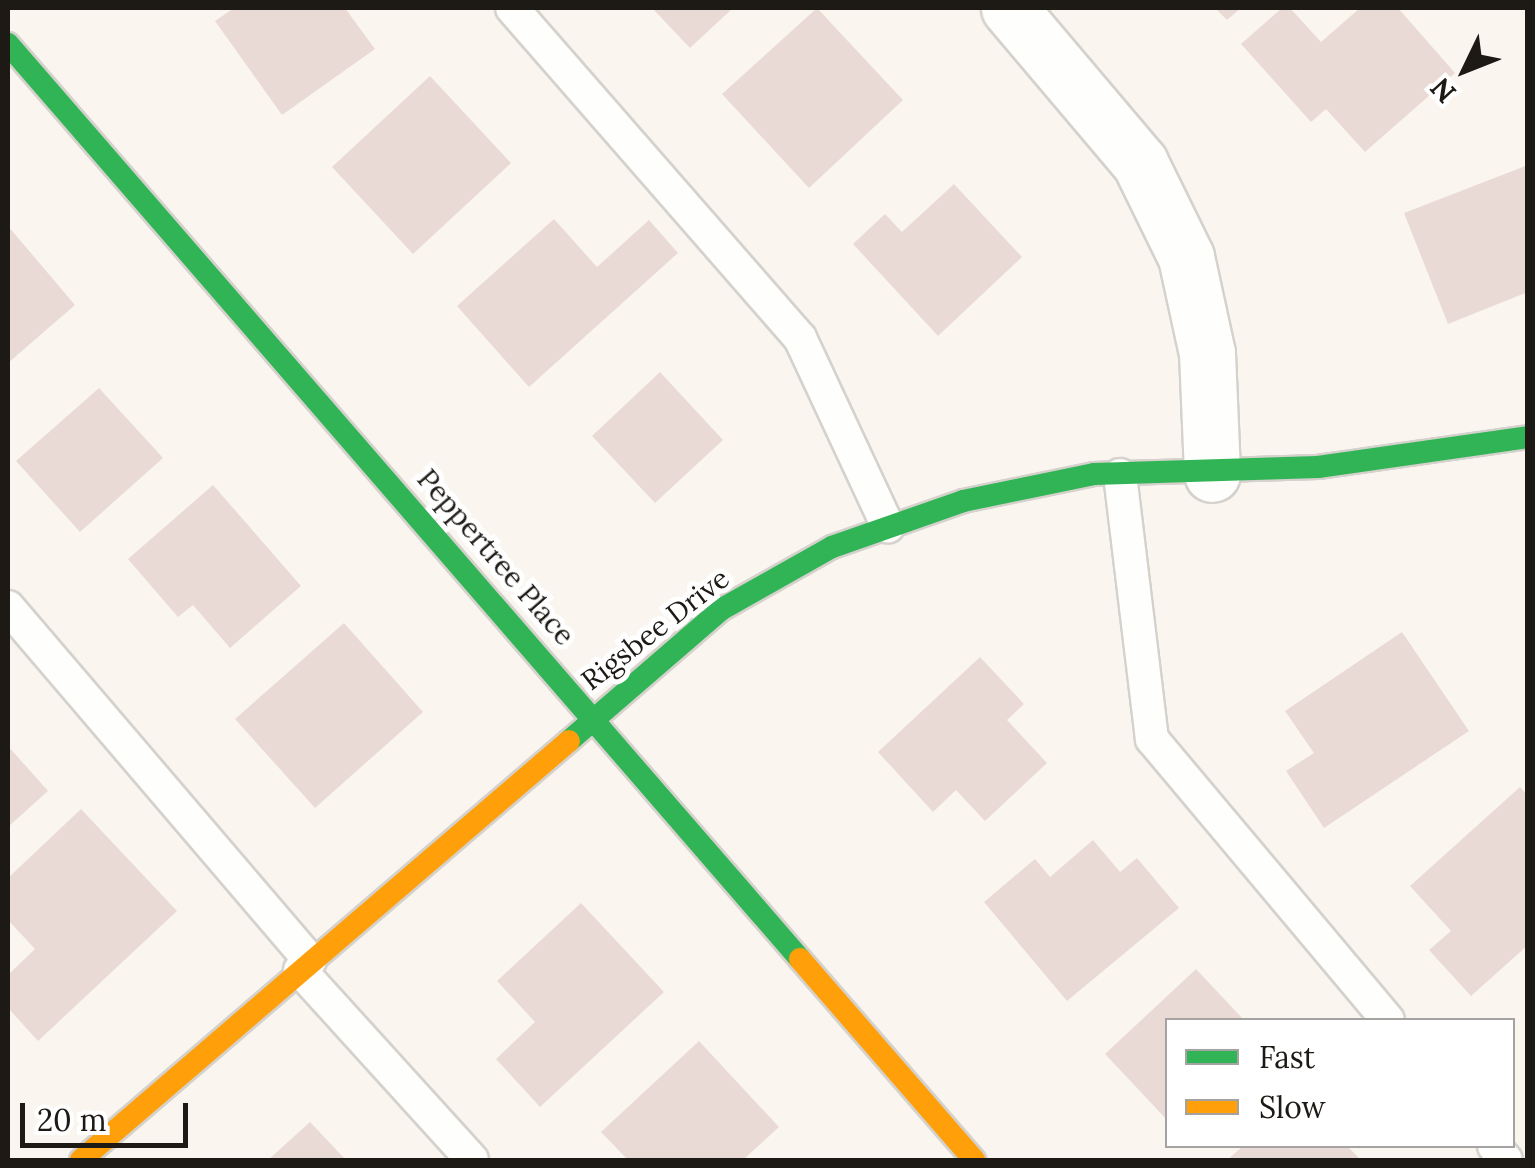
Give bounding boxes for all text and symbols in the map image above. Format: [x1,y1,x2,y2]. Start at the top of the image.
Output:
north arrow [1415,20,1515,120]
text: N [1423,70,1464,111]
street label: Peppertree Place [411,462,581,652]
street label: Rigsbee Drive [575,561,735,697]
legend [1165,1018,1515,1148]
text: Fast [1259,1038,1315,1076]
scale bar [25,1083,192,1145]
text: Slow [1259,1088,1325,1126]
text: 20 m [37,1101,106,1139]

